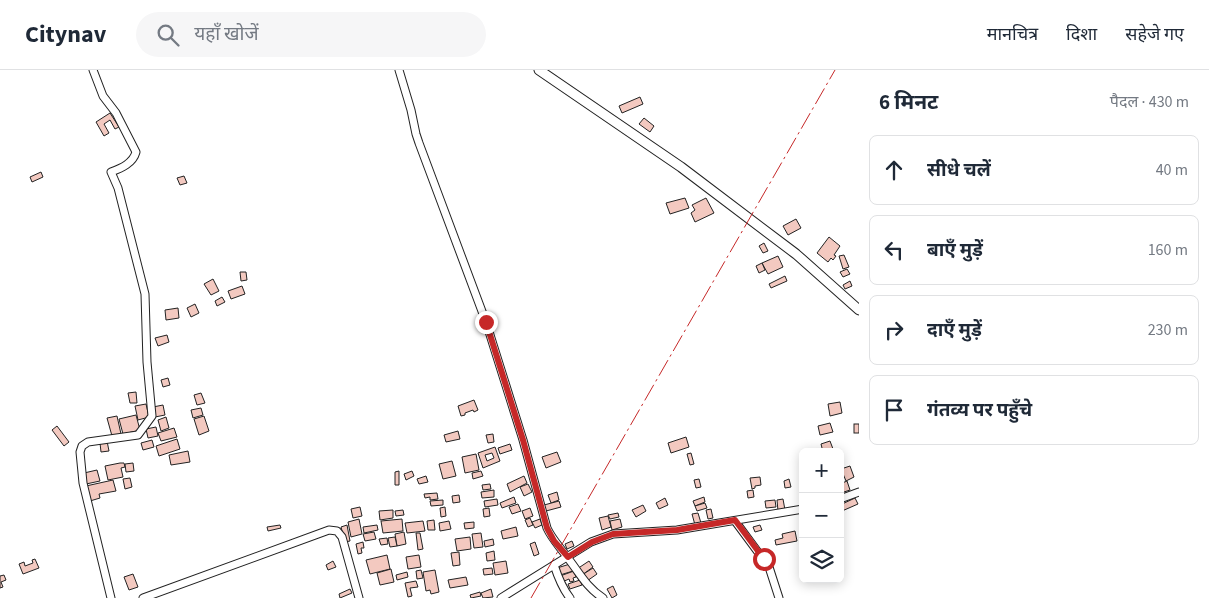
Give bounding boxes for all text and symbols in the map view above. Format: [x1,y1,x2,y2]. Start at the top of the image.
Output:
search box [136,12,486,57]
text: Citynav [25,17,106,52]
icon: search [154,21,182,49]
text: यहाँ खोजें [194,21,259,48]
text: मानचित्र [987,22,1038,47]
text: दिशा [1066,22,1097,47]
text: सहेजे गए [1125,22,1184,47]
text: 6 मिनट [879,87,938,117]
text: पैदल · 430 m [1110,91,1189,113]
icon: ahead [880,156,908,184]
text: सीधे चलें [927,157,991,184]
text: 40 m [1156,159,1188,181]
icon: left [880,236,908,264]
text: बाएँ मुड़ें [927,237,983,264]
text: 160 m [1148,239,1188,261]
route end [475,311,498,334]
icon: right [880,316,908,344]
text: दाएँ मुड़ें [927,317,982,344]
text: 230 m [1148,319,1188,341]
icon: arrive [880,396,908,424]
text: गंतव्य पर पहुँचे [927,397,1032,424]
map controls [799,448,844,583]
button: + [799,448,844,493]
button: − [799,493,844,538]
button: layers [799,538,844,583]
route start [753,548,776,571]

